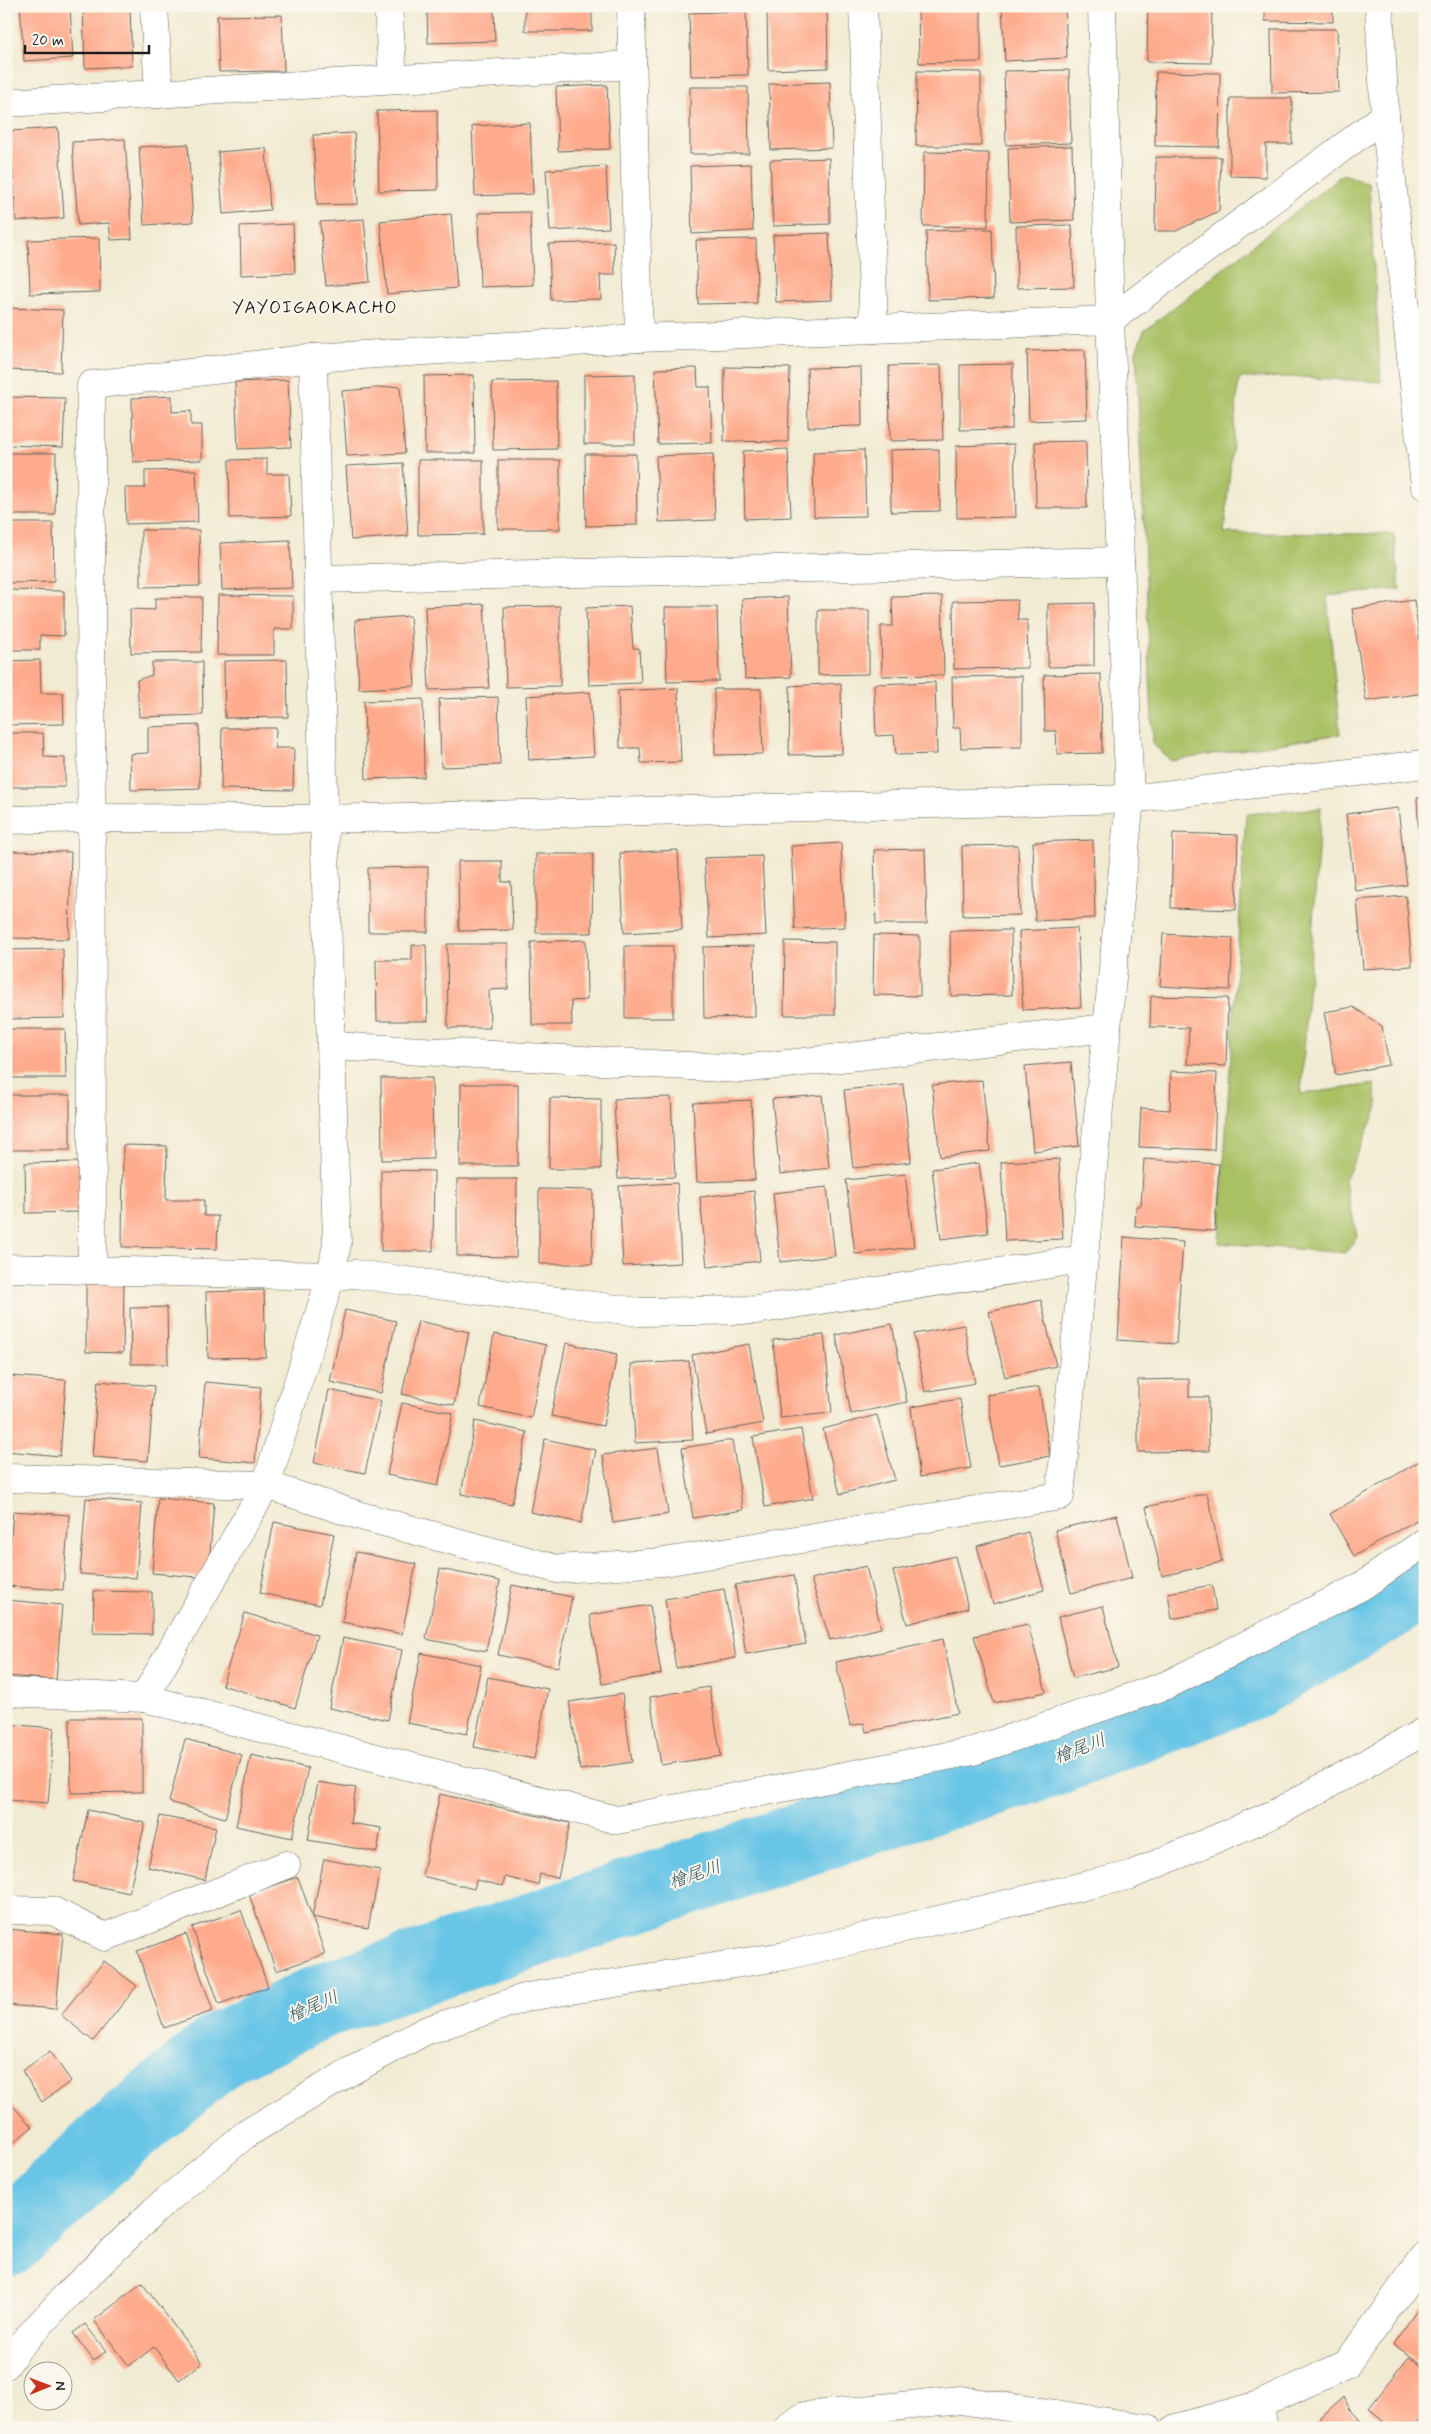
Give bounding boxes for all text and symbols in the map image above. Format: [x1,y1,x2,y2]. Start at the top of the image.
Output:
scale bar [25,22,149,54]
text: 20 m [32,31,64,51]
district label: YAYOIGAOKACHO [232,296,398,320]
water label: 檜尾川 [1050,1728,1110,1770]
water label: 檜尾川 [666,1855,724,1895]
water label: 檜尾川 [283,1985,343,2029]
north arrow [22,2362,72,2412]
text: N [51,2381,69,2391]

